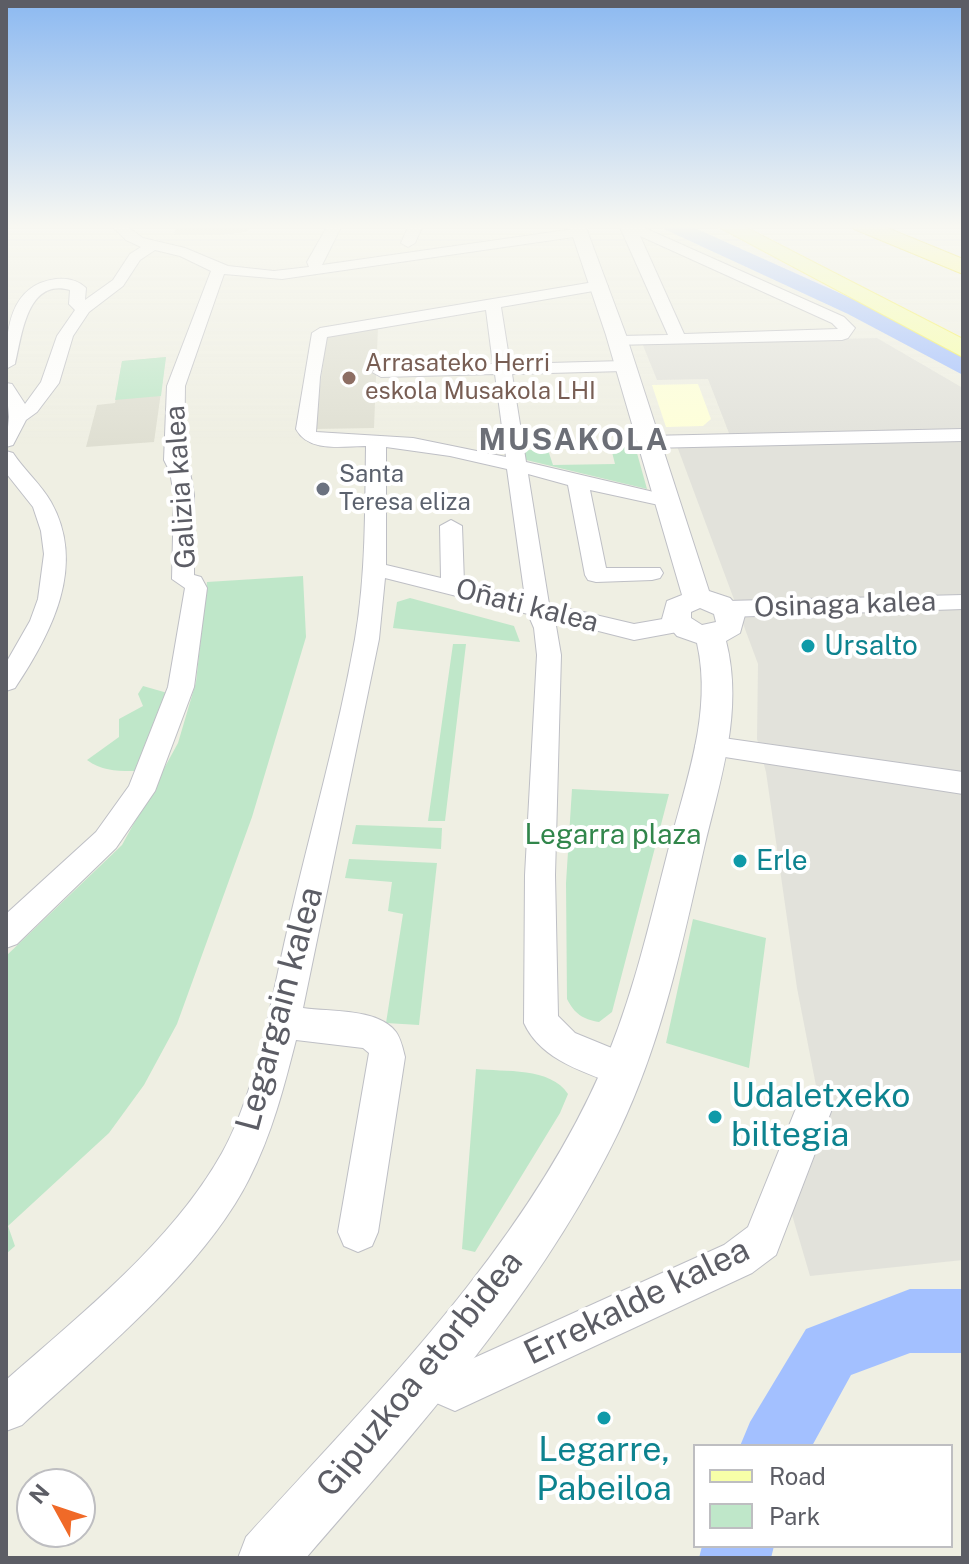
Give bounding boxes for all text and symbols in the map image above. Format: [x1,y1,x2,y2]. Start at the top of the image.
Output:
place label: Arrasateko Herri eskola Musakola LHI [365,350,596,406]
marker: Arrasateko Herri eskola Musakola LHI [340,369,358,387]
street label: Galizia kalea [159,404,203,570]
district label: MUSAKOLA [479,423,669,459]
place label: Santa Teresa eliza [339,461,471,517]
marker: Santa Teresa eliza [314,480,332,498]
street label: Oñati kalea [452,572,602,640]
street label: Osinaga kalea [753,585,937,625]
place label: Ursalto [824,629,918,663]
marker: Ursalto [799,637,817,655]
park label: Legarra plaza [524,818,702,852]
place label: Erle [756,844,808,878]
marker: Erle [731,852,749,870]
street label: Legargain kalea [228,882,332,1136]
place label: Udaletxeko biltegia [731,1077,910,1156]
marker: Udaletxeko biltegia [706,1108,724,1126]
street label: Errekalde kalea [518,1230,756,1374]
street label: Gipuzkoa etorbidea [308,1243,532,1505]
marker: Legarre, Pabeiloa [595,1409,613,1427]
place label: Legarre, Pabeiloa [536,1431,672,1510]
legend [693,1444,953,1548]
text: Road [769,1462,826,1490]
north arrow [16,1468,96,1548]
text: N [24,1479,55,1509]
text: Park [769,1502,820,1530]

